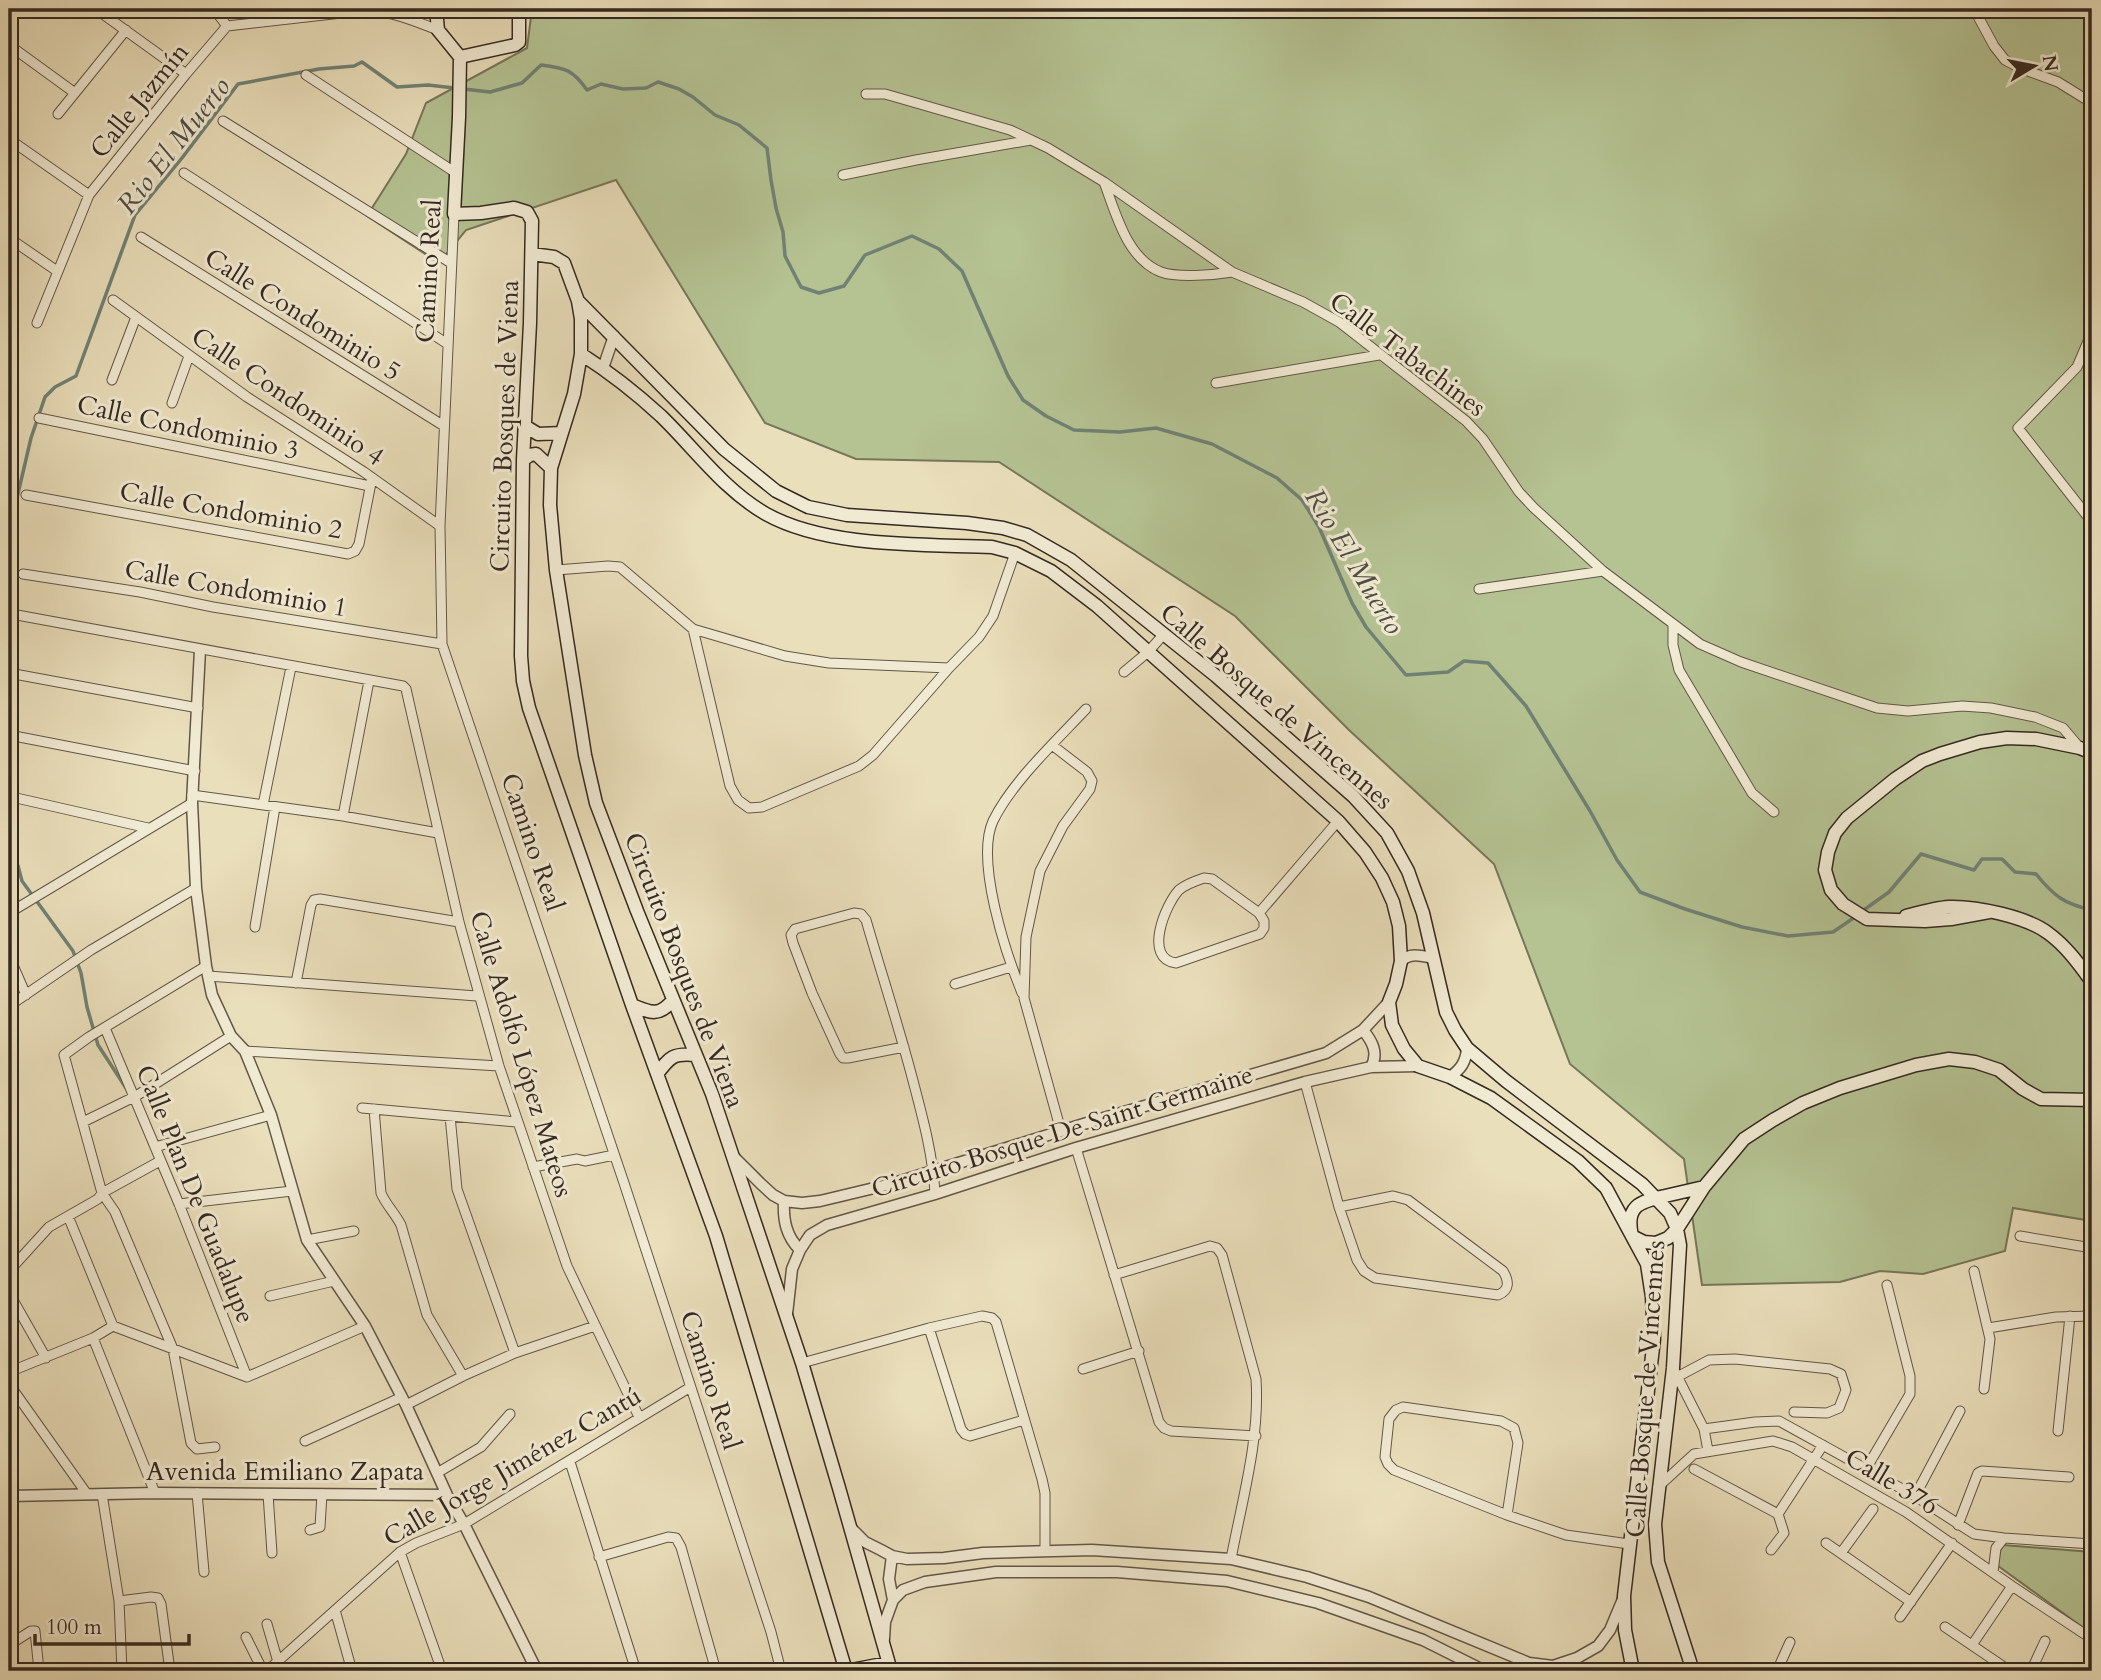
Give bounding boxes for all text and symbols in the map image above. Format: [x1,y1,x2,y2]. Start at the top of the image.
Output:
north arrow [2000,32,2070,102]
street label: Calle Jazmín [82,35,197,165]
text: N [2036,53,2064,74]
water label: Rio El Muerto [108,69,239,222]
street label: Camino Real [407,198,450,344]
street label: Calle Condominio 5 [198,240,408,389]
street label: Circuito Bosques de Viena [482,279,527,573]
street label: Calle Tabachines [1322,284,1493,425]
street label: Calle Condominio 4 [184,319,391,474]
street label: Calle Condominio 3 [74,387,302,468]
street label: Calle Condominio 2 [117,474,345,547]
water label: Rio El Muerto [1296,481,1413,642]
street label: Calle Condominio 1 [122,552,350,625]
street label: Calle Bosque de Vincennes [1153,595,1401,817]
street label: Camino Real [493,768,573,916]
street label: Circuito Bosques de Viena [616,827,753,1113]
street label: Calle Adolfo López Mateos [461,907,582,1202]
street label: Circuito Bosque De Saint Germaine [867,1057,1257,1206]
street label: Calle Plan De Guadalupe [128,1060,263,1329]
street label: Calle Bosque de Vincennes [1618,1239,1673,1539]
street label: Camino Real [672,1306,750,1454]
street label: Calle Jorge Jiménez Cantú [377,1378,648,1555]
street label: Calle 376 [1839,1440,1945,1523]
street label: Avenida Emiliano Zapata [146,1454,424,1489]
scale bar [35,1603,189,1647]
text: 100 m [46,1613,102,1642]

